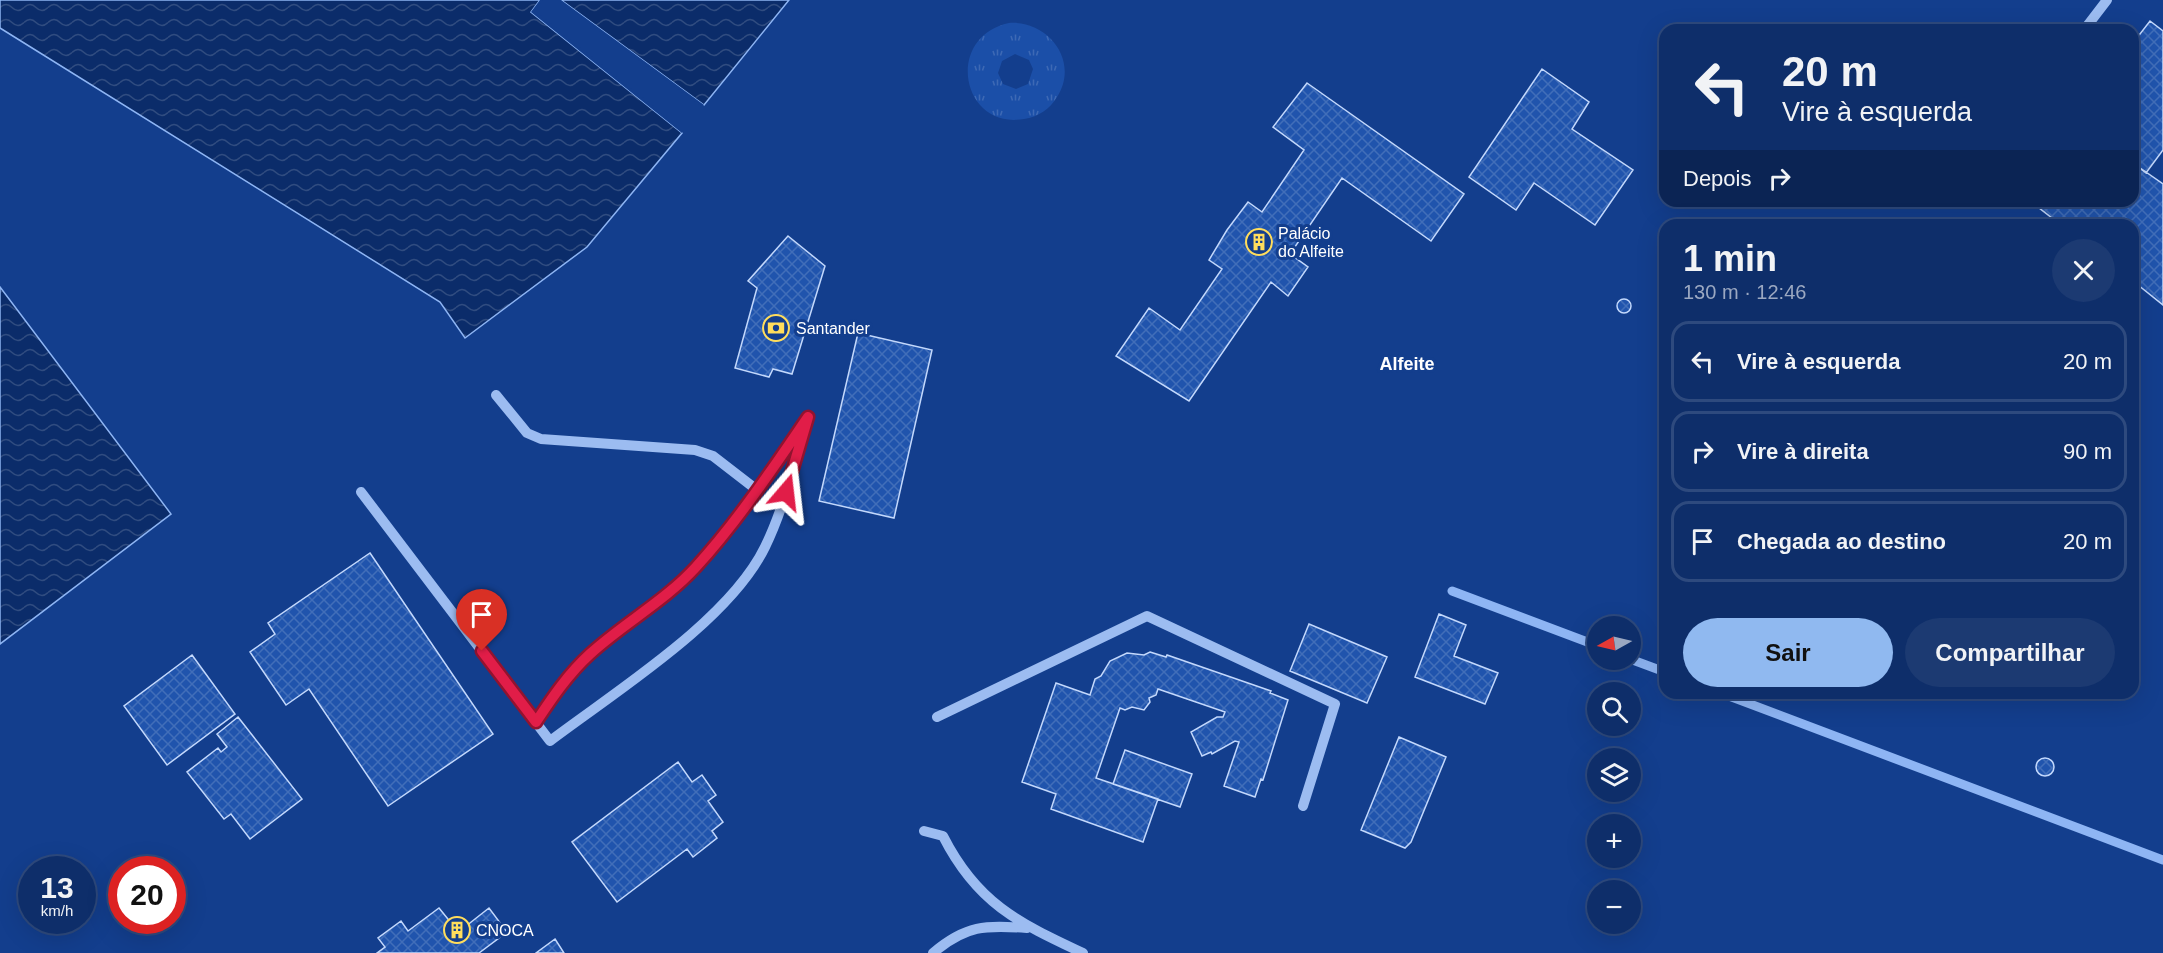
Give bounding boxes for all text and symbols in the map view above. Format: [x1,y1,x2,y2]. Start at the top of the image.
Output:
icon: left [1683,48,1761,126]
text: 20 m [1782,48,1878,95]
text: Vire à esquerda [1782,97,1972,127]
icon: right [1763,162,1796,195]
text: Depois [1683,166,1751,191]
place label: Palácio do Alfeite [1278,225,1344,260]
building icon: Palácio do Alfeite [1244,227,1274,257]
text: 1 min [1683,238,1777,279]
button: close [2052,239,2115,302]
text: 130 m · 12:46 [1683,281,1806,303]
bank icon: Santander [761,313,791,343]
place label: Santander [796,320,871,337]
icon: left [1686,345,1719,378]
text: Vire à esquerda [1737,349,1900,374]
text: 20 m [2063,349,2112,374]
district label: Alfeite [1379,354,1435,374]
icon: right [1686,435,1719,468]
text: Vire à direita [1737,439,1869,464]
text: 90 m [2063,439,2112,464]
position arrow [754,460,818,524]
icon: arrive [1686,525,1719,558]
text: Chegada ao destino [1737,529,1946,554]
text: 20 m [2063,529,2112,554]
pin [456,589,507,651]
icon: arrive [465,598,498,631]
north arrow [1587,616,1641,670]
map controls [1587,616,1641,934]
button: Sair [1683,618,1893,687]
button: Compartilhar [1905,618,2115,687]
button: search [1587,682,1641,736]
button: layers [1587,748,1641,802]
button: + [1587,814,1641,868]
speed limit sign: 20 [108,856,186,934]
text: 13 [40,871,74,904]
button: − [1587,880,1641,934]
text: km/h [41,902,73,919]
building icon: CNOCA [442,915,472,945]
place label: CNOCA [476,922,534,939]

